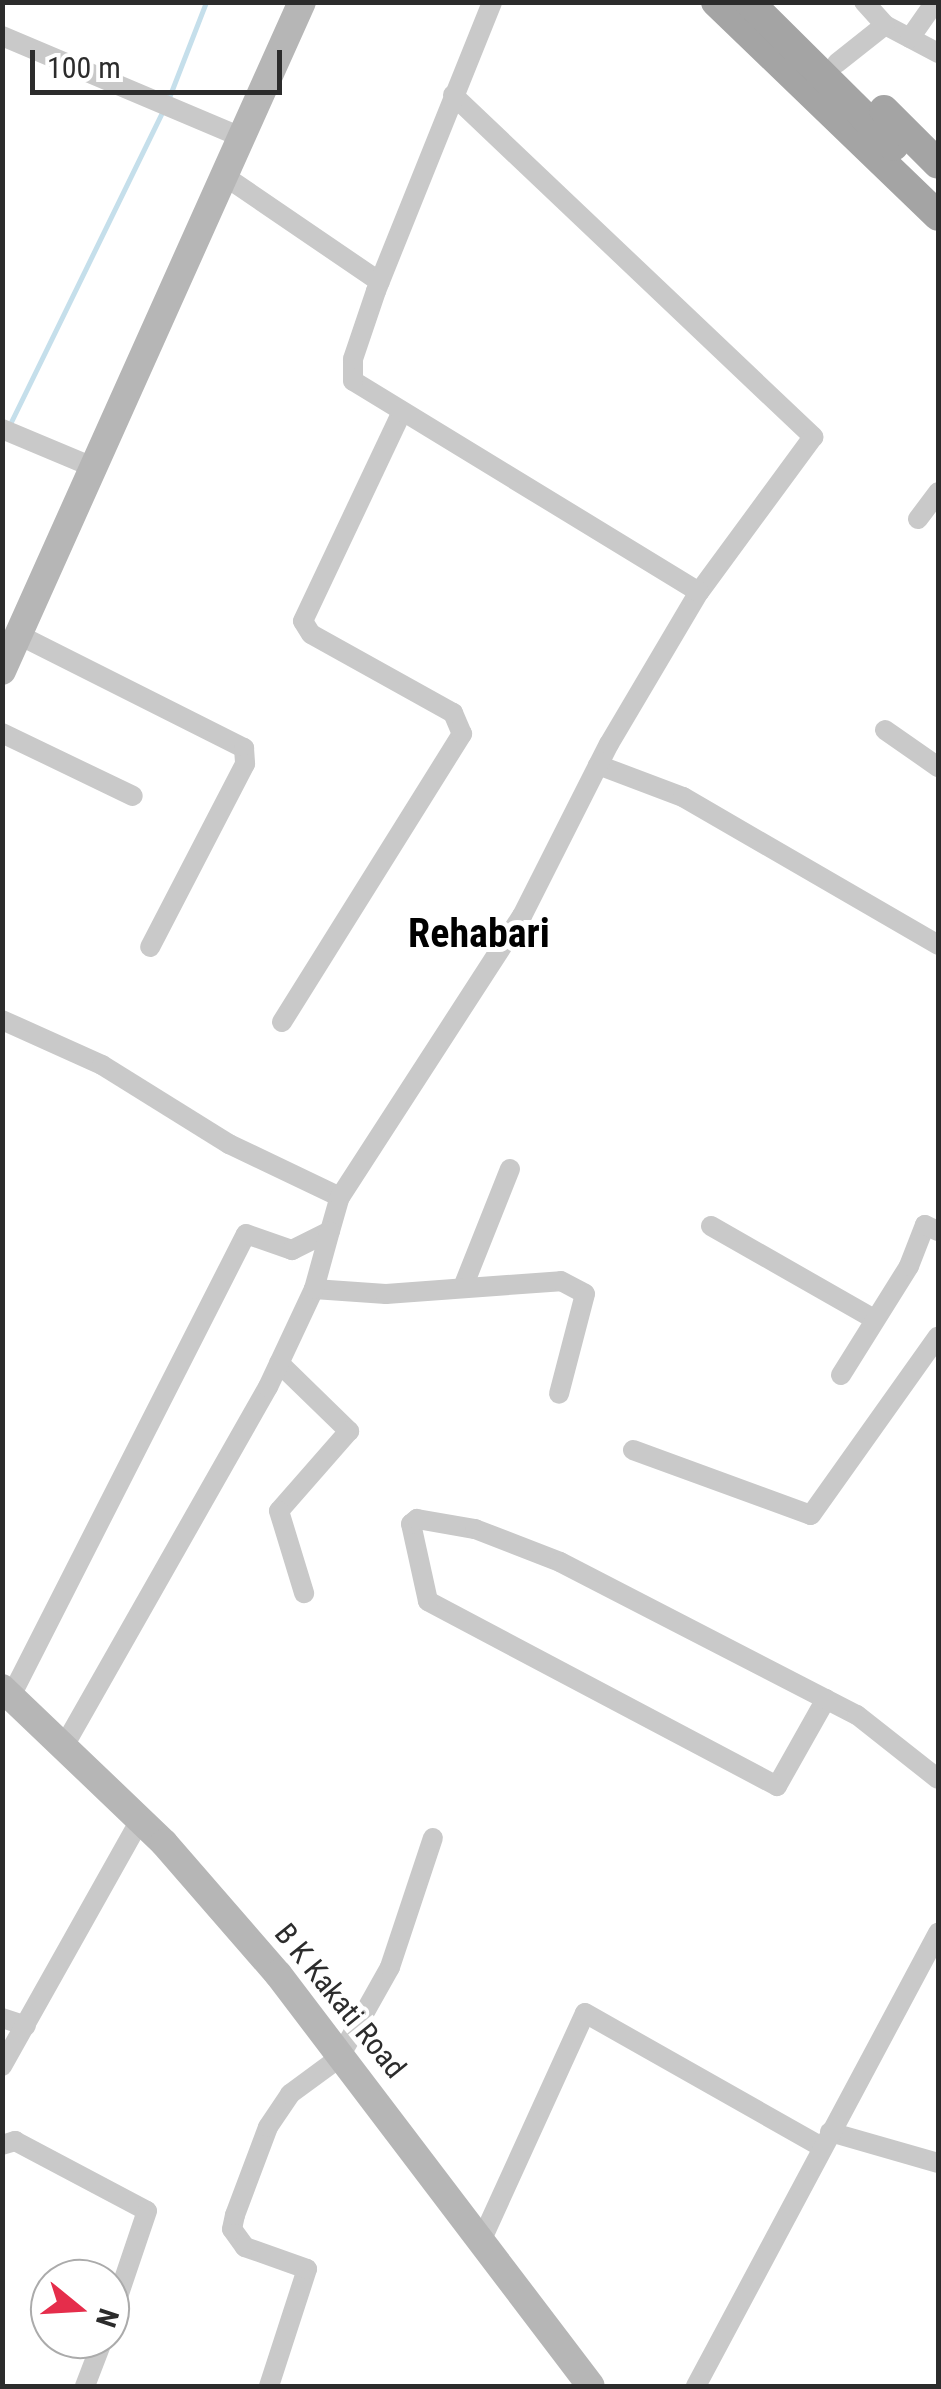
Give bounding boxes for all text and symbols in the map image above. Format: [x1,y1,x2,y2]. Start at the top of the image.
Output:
scale bar [35,30,288,92]
text: 100 m [47,50,121,85]
district label: Rehabari [408,910,550,958]
street label: B K Kakati Road [267,1917,413,2085]
north arrow [30,2259,130,2359]
text: N [89,2305,125,2331]

